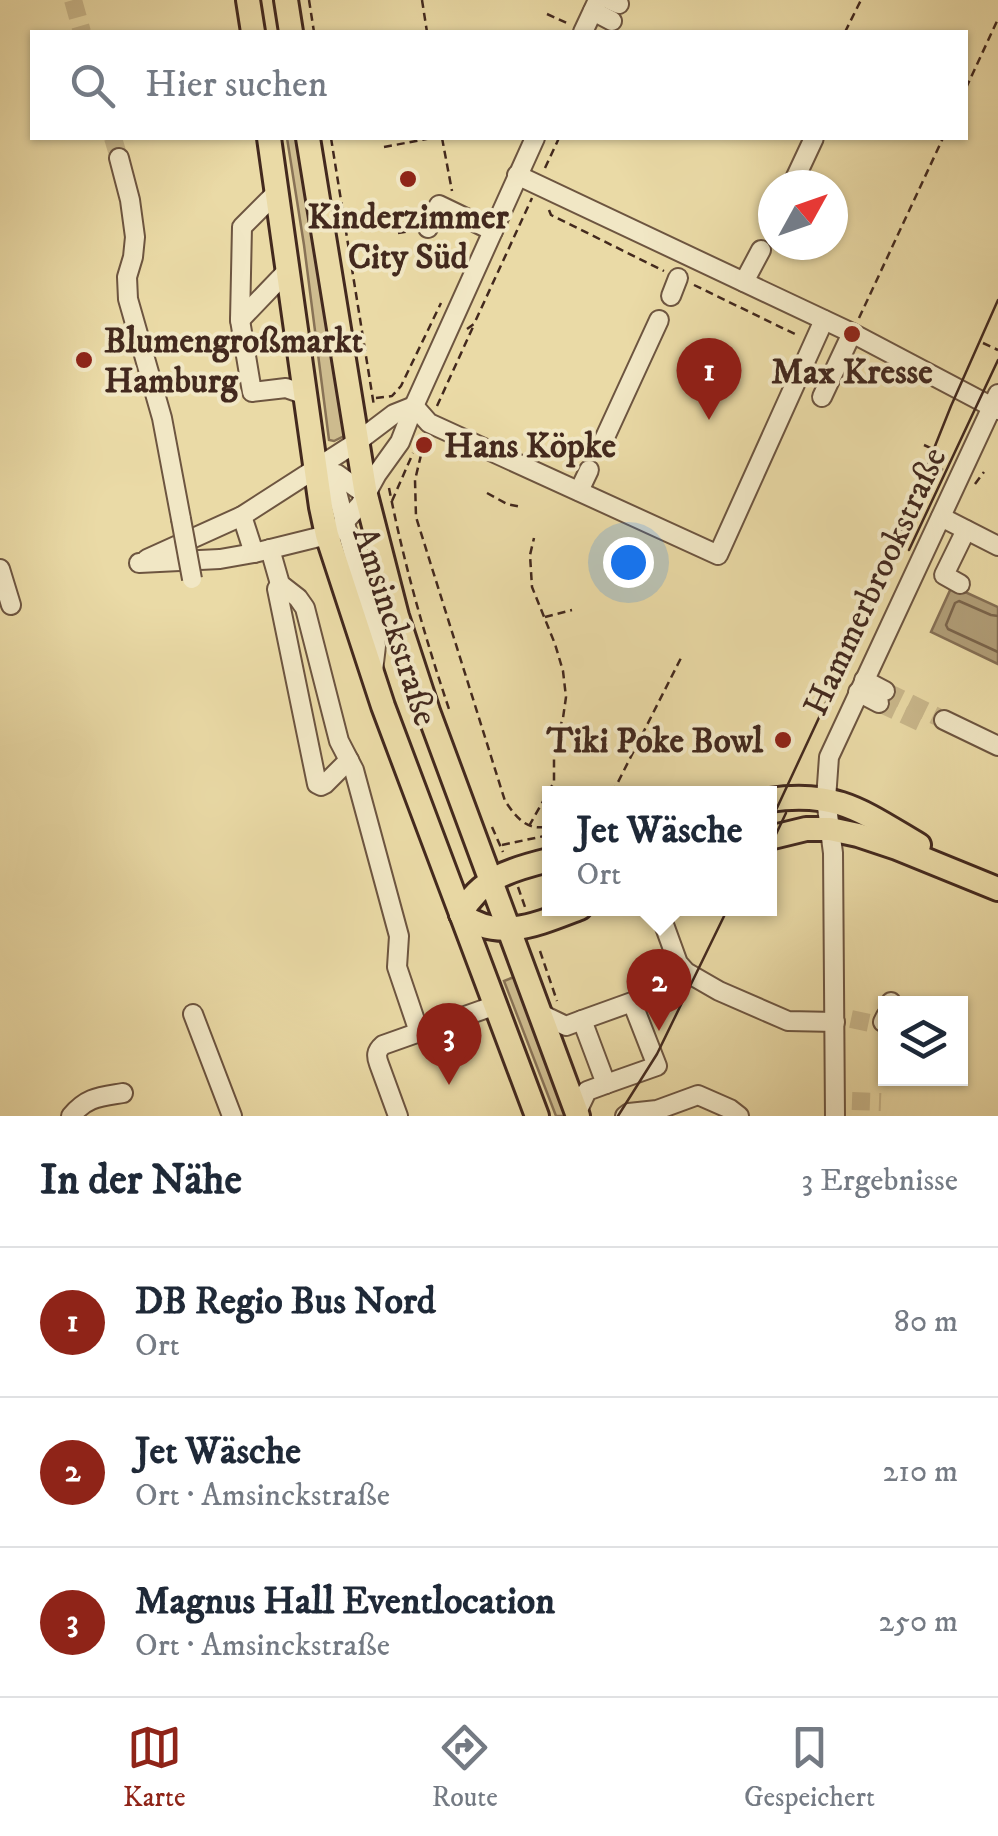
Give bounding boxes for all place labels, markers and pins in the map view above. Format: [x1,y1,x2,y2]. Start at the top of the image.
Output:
marker: Kinderzimmer City Süd [397,168,419,190]
place label: Kinderzimmer City Süd [308,196,509,280]
place label: Blumengroßmarkt Hamburg [104,320,364,404]
marker: Max Kresse [841,323,863,345]
pin: 1 [676,338,742,420]
marker: Blumengroßmarkt Hamburg [73,349,95,371]
place label: Max Kresse [771,351,933,395]
place label: Hans Köpke [444,425,616,469]
marker: Hans Köpke [413,434,435,456]
place label: Tiki Poke Bowl [546,720,763,764]
marker: Tiki Poke Bowl [772,729,794,751]
pin: 2 [626,948,692,1031]
pin: 3 [416,1002,482,1085]

